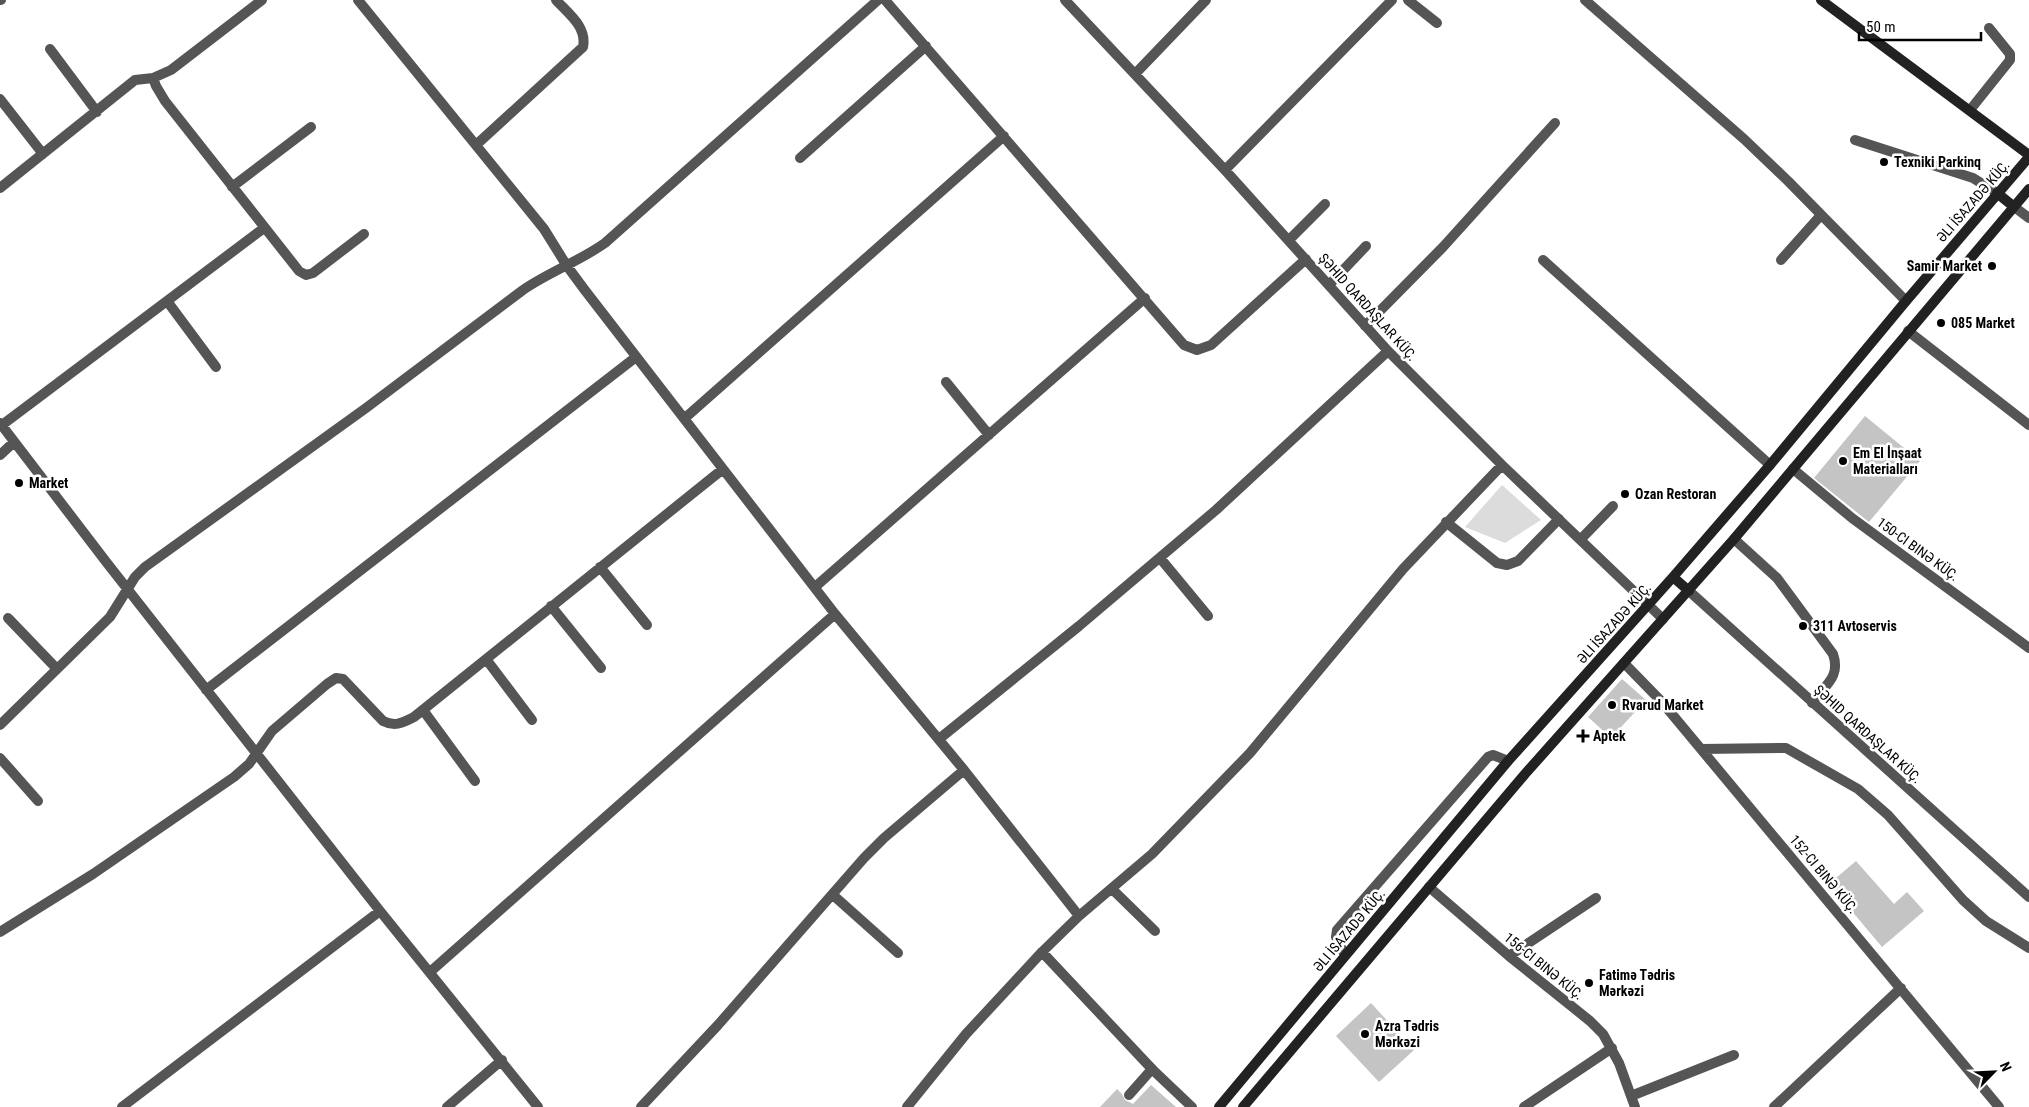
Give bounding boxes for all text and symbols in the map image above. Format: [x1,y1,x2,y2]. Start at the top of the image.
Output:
scale bar [1859,10,1982,42]
text: 50 m [1866,18,1896,36]
place label: Texniki Parkinq [1894,154,1981,170]
marker: Texniki Parkinq [1878,156,1890,168]
street label: ƏLI İSAZADƏ KÜÇ. [1933,157,2013,245]
street label: ŞƏHID QARDAŞLAR KÜÇ. [1316,250,1420,364]
place label: Samir Market [1907,258,1982,274]
marker: Samir Market [1986,260,1998,272]
place label: 085 Market [1951,315,2015,331]
marker: 085 Market [1935,317,1947,329]
place label: Em El İnşaat Materialları [1853,445,1922,477]
marker: Em El İnşaat Materialları [1837,455,1849,467]
place label: Market [29,475,68,491]
marker: Market [13,477,25,489]
place label: Ozan Restoran [1635,486,1716,502]
marker: Ozan Restoran [1619,488,1631,500]
street label: 150-CI BINƏ KÜÇ. [1874,514,1962,584]
street label: ƏLI İSAZADƏ KÜÇ. [1574,579,1654,667]
place label: 311 Avtoservis [1813,618,1897,634]
marker: 311 Avtoservis [1797,620,1809,632]
street label: ŞƏHID QARDAŞLAR KÜÇ. [1811,682,1925,786]
place label: Rvarud Market [1622,697,1704,713]
marker: Rvarud Market [1606,699,1618,711]
place label: Aptek [1593,728,1626,744]
marker: Aptek [1577,730,1589,742]
street label: 152-CI BINƏ KÜÇ. [1787,832,1861,916]
street label: ƏLI İSAZADƏ KÜÇ. [1310,886,1388,974]
street label: 156-CI BINƏ KÜÇ. [1501,929,1587,1003]
place label: Fatimə Tədris Mərkəzi [1599,967,1675,999]
marker: Fatimə Tədris Mərkəzi [1583,977,1595,989]
place label: Azra Tədris Mərkəzi [1375,1018,1439,1050]
marker: Azra Tədris Mərkəzi [1359,1028,1371,1040]
north arrow [1969,1047,2019,1097]
text: N [1997,1060,2015,1074]

